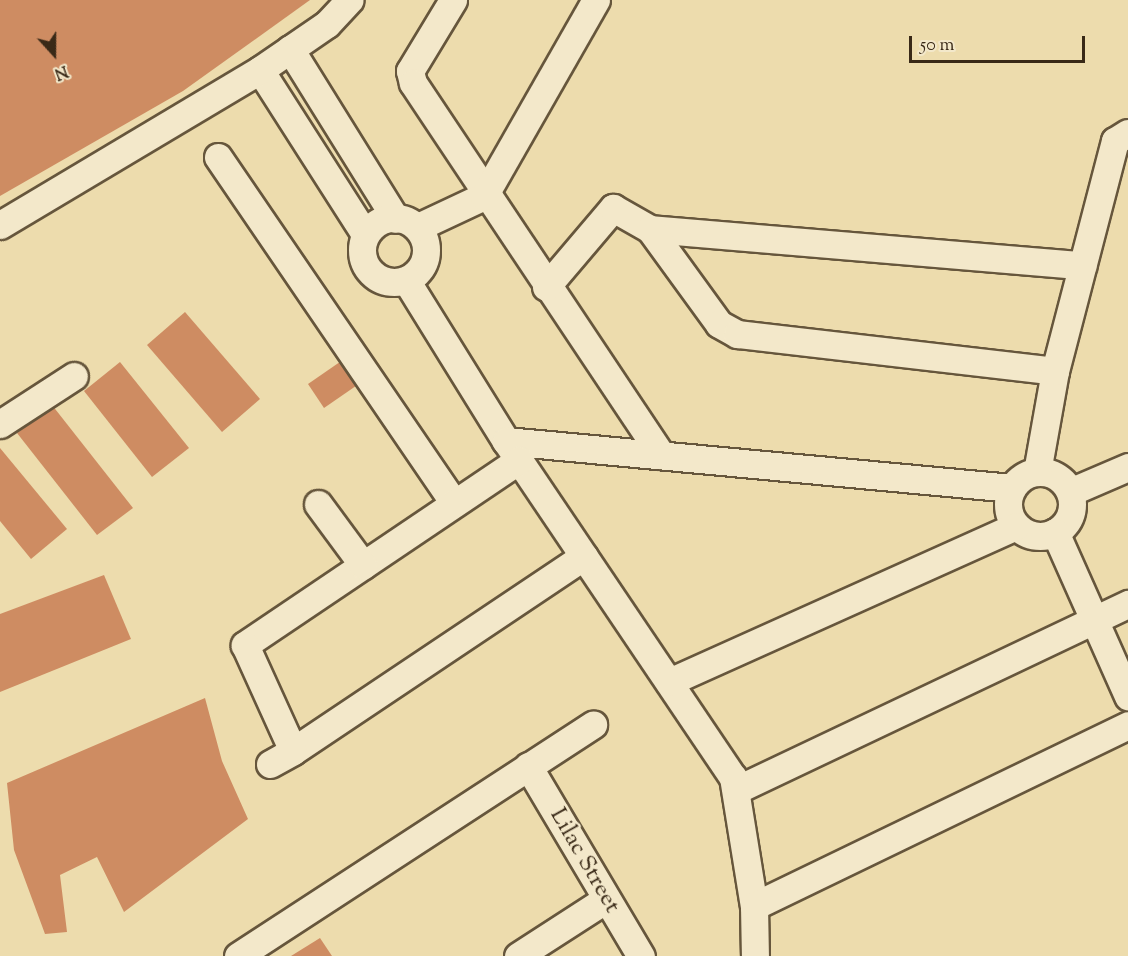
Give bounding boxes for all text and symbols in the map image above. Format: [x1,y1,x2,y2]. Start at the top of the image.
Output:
north arrow [24,24,84,84]
scale bar [912,24,1088,62]
text: 50 m [920,33,954,59]
text: N [51,58,71,84]
street label: Lilac Street [542,803,626,919]

